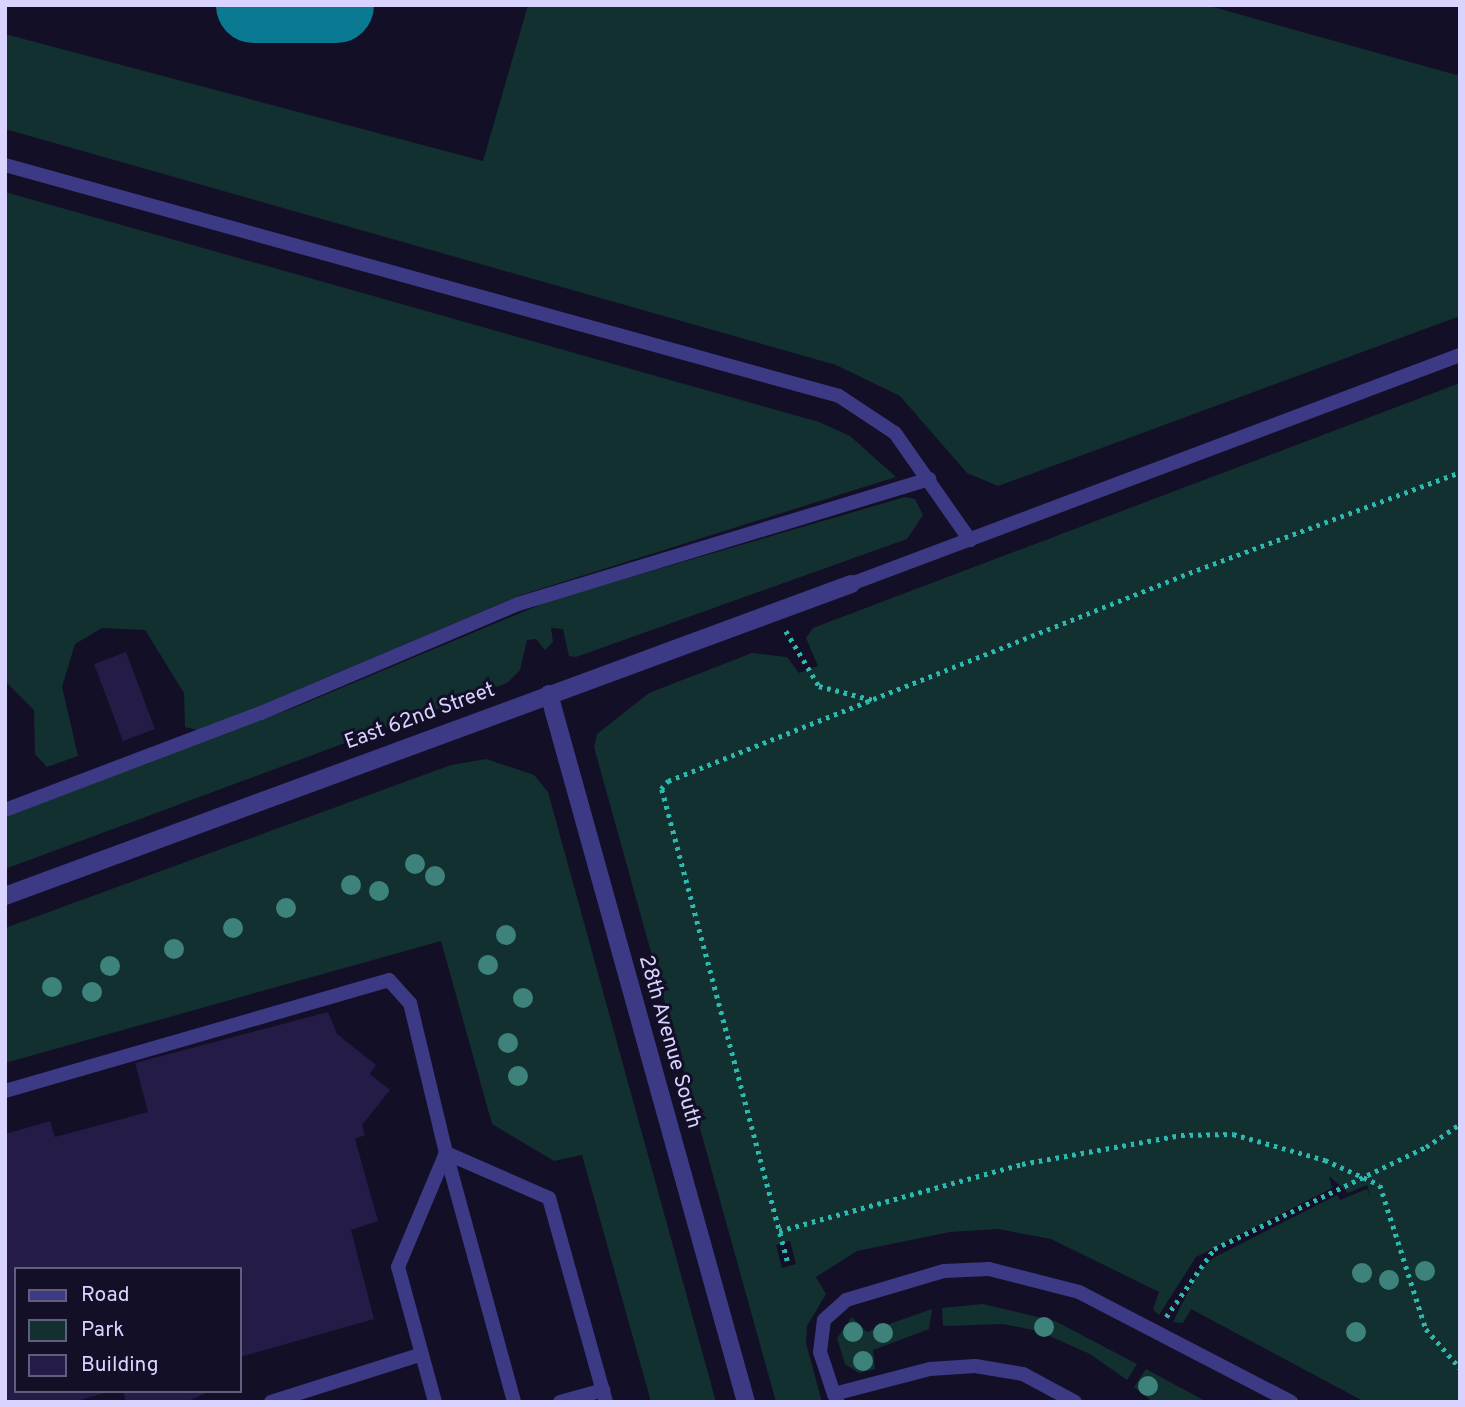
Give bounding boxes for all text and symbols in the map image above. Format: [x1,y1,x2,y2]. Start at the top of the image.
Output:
street label: East 62nd Street [341,678,499,756]
street label: 28th Avenue South [632,952,706,1132]
legend [14,1267,242,1393]
text: Road [81,1282,130,1309]
text: Park [81,1317,124,1344]
text: Building [81,1352,159,1379]

